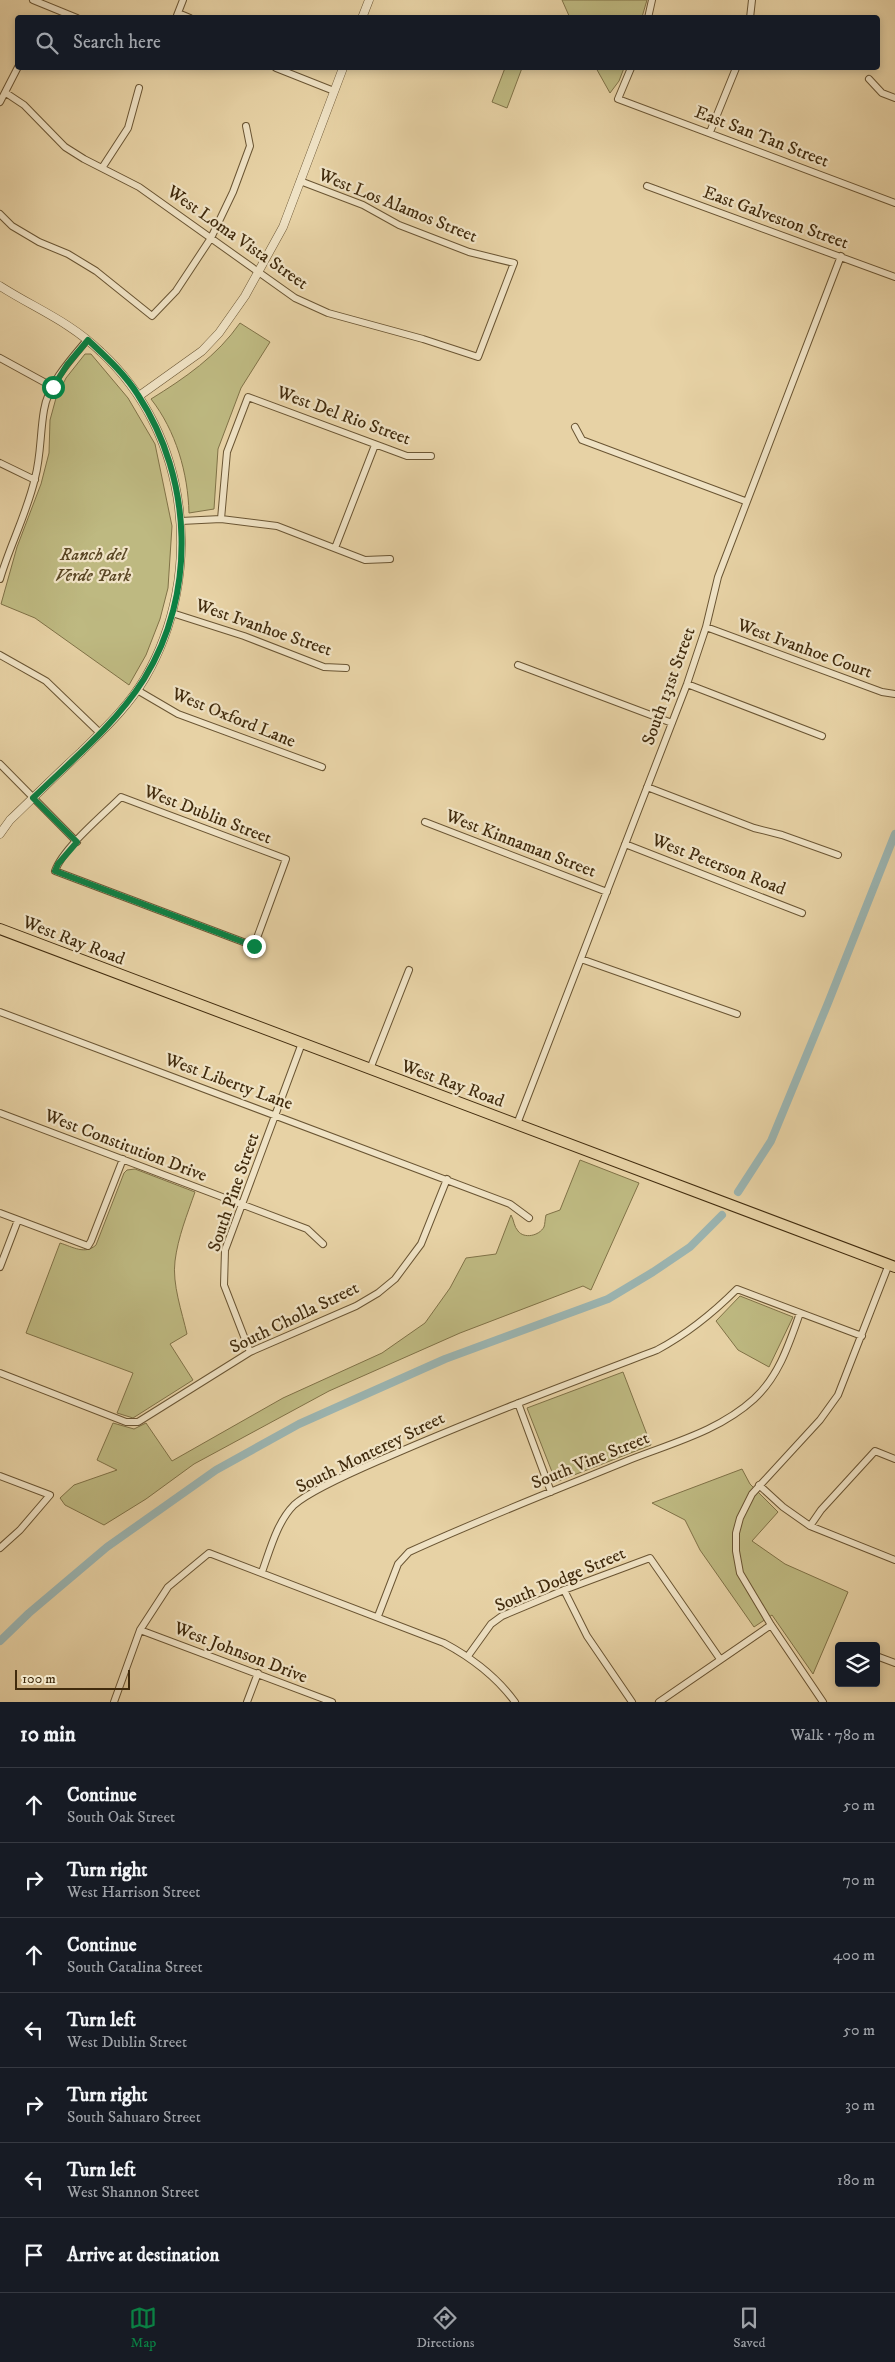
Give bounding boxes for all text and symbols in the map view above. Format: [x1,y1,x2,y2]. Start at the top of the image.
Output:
search box [15,15,880,70]
icon: search [33,29,61,57]
text: Search here [73,31,161,54]
street label: East San Tan Street [691,101,832,173]
street label: West Los Alamos Street [314,164,481,248]
street label: West Loma Vista Street [162,180,312,295]
street label: East Galveston Street [700,181,852,255]
route start [42,376,65,399]
street label: West Del Rio Street [273,381,414,450]
park label: Ranch del Verde Park [55,544,131,587]
street label: West Ivanhoe Street [192,594,335,662]
street label: West Ivanhoe Court [733,614,875,684]
street label: South 131st Street [637,624,701,748]
street label: West Oxford Lane [168,683,299,753]
street label: West Dublin Street [140,780,275,849]
street label: West Kinnaman Street [441,805,599,883]
street label: West Peterson Road [648,829,789,901]
street label: West Ray Road [18,911,128,971]
route end [243,935,266,958]
street label: West Liberty Lane [161,1048,296,1115]
street label: West Ray Road [397,1055,507,1113]
street label: West Constitution Drive [40,1104,210,1187]
street label: South Pine Street [203,1130,265,1255]
street label: South Cholla Street [226,1277,363,1359]
street label: South Monterey Street [293,1407,449,1498]
street label: South Vine Street [528,1427,653,1495]
street label: South Dodge Street [492,1542,629,1617]
street label: West Johnson Drive [170,1617,310,1688]
map controls [835,1642,880,1687]
button: layers [835,1642,880,1687]
scale bar [15,1667,130,1690]
text: 100 m [22,1670,56,1688]
text: 10 min [20,1722,76,1748]
text: Walk · 780 m [791,1725,875,1745]
text: Continue [67,1784,137,1807]
icon: ahead [20,1791,48,1819]
text: 50 m [843,1795,875,1815]
text: South Oak Street [67,1807,175,1827]
text: Turn right [67,1859,147,1882]
icon: right [20,1866,48,1894]
text: 70 m [843,1870,875,1890]
text: West Harrison Street [67,1882,200,1902]
text: Continue [67,1934,137,1957]
icon: ahead [20,1941,48,1969]
text: 400 m [833,1945,875,1965]
text: South Catalina Street [67,1957,203,1977]
text: Turn left [67,2009,136,2032]
icon: left [20,2016,48,2044]
text: 50 m [843,2020,875,2040]
text: West Dublin Street [67,2032,187,2052]
text: Turn right [67,2084,147,2107]
icon: right [20,2091,48,2119]
text: 30 m [845,2095,875,2115]
text: South Sahuaro Street [67,2107,201,2127]
text: Turn left [67,2159,136,2182]
icon: left [20,2166,48,2194]
text: 180 m [837,2170,875,2190]
text: West Shannon Street [67,2182,199,2202]
icon: arrive [20,2241,48,2269]
text: Arrive at destination [67,2244,219,2267]
tab: Map [129,2304,157,2352]
tab: Directions [416,2304,474,2352]
tab: Saved [733,2304,766,2352]

